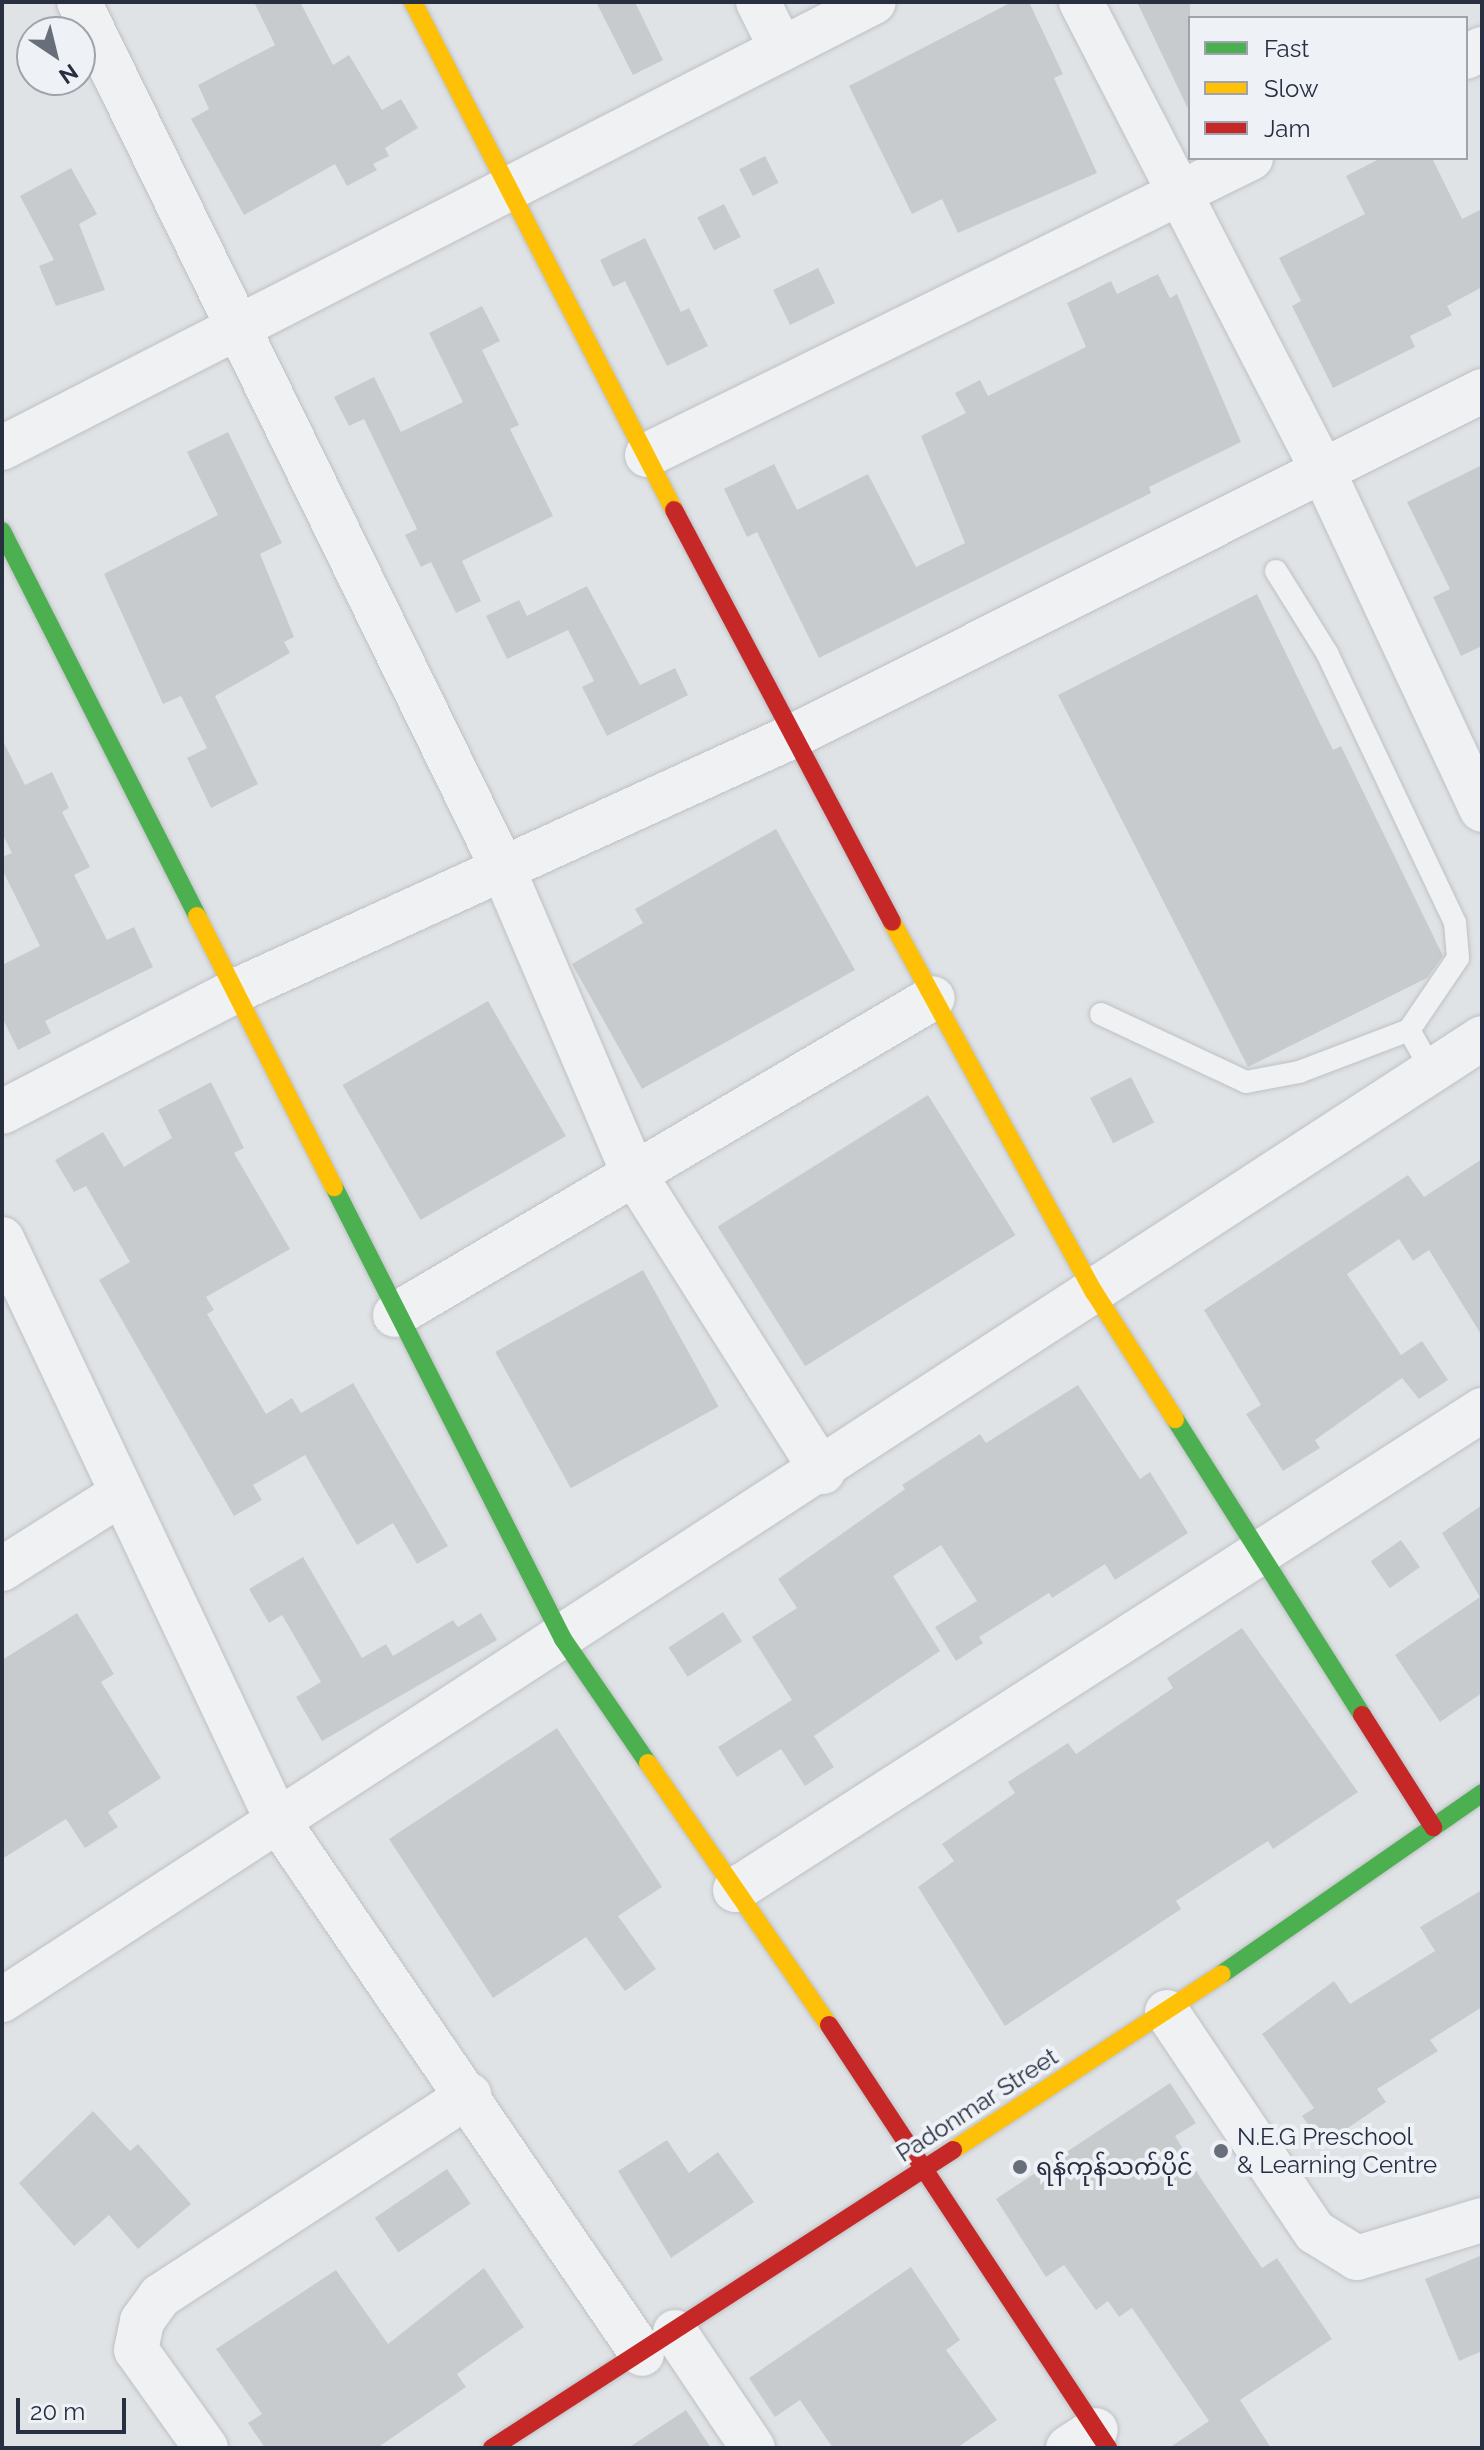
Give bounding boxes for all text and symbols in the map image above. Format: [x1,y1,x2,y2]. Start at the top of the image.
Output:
north arrow [16,16,96,96]
legend [1188,16,1468,160]
text: Fast [1264,34,1309,63]
text: N [54,59,83,89]
text: Slow [1264,74,1318,103]
text: Jam [1264,114,1310,143]
street label: Padonmar Street [891,2042,1063,2168]
place label: N.E.G Preschool & Learning Centre [1237,2123,1437,2179]
marker: N.E.G Preschool & Learning Centre [1212,2142,1230,2160]
place label: ရန်ကုန်သက်ပိုင် [1036,2153,1193,2181]
marker: ရန်ကုန်သက်ပိုင် [1011,2158,1029,2176]
scale bar [20,2382,130,2432]
text: 20 m [30,2397,85,2426]

